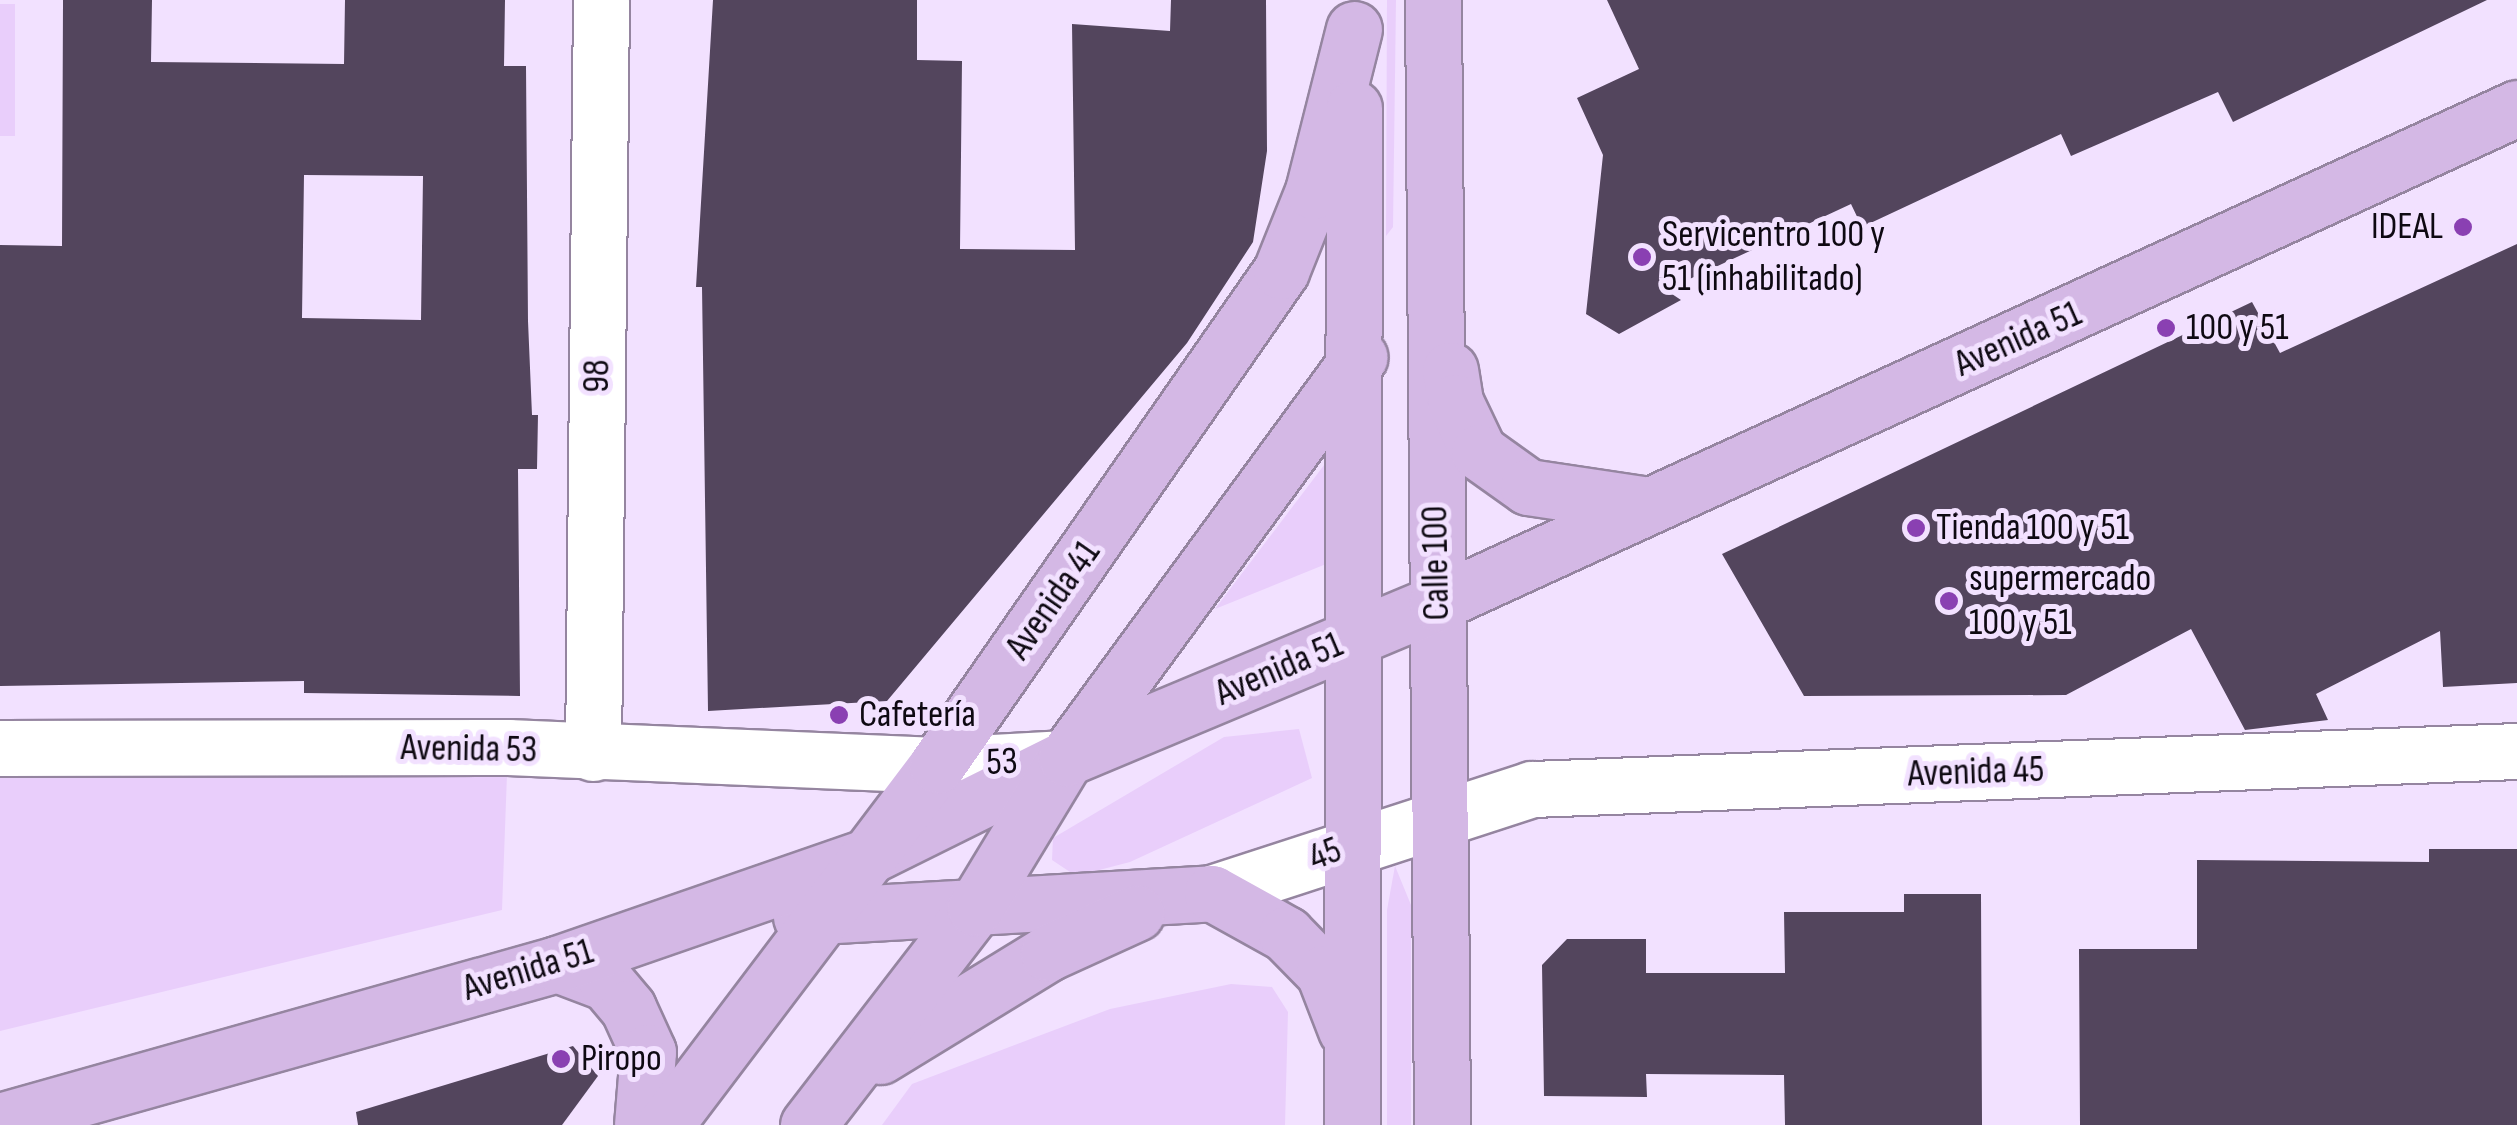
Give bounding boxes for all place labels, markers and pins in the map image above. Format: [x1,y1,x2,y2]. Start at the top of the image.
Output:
place label: IDEAL [2371,204,2443,250]
place label: Servicentro 100 y 51 (inhabilitado) [1662,212,1885,302]
marker: IDEAL [2452,216,2474,238]
marker: Servicentro 100 y 51 (inhabilitado) [1631,246,1653,268]
place label: 100 y 51 [2186,305,2288,351]
marker: 100 y 51 [2155,317,2177,339]
place label: Tienda 100 y 51 [1936,505,2129,551]
marker: Tienda 100 y 51 [1905,517,1927,539]
place label: supermercado 100 y 51 [1969,556,2151,646]
marker: supermercado 100 y 51 [1938,590,1960,612]
place label: Cafetería [859,692,976,738]
marker: Cafetería [828,704,850,726]
place label: Piropo [581,1036,662,1082]
marker: Piropo [550,1048,572,1070]

